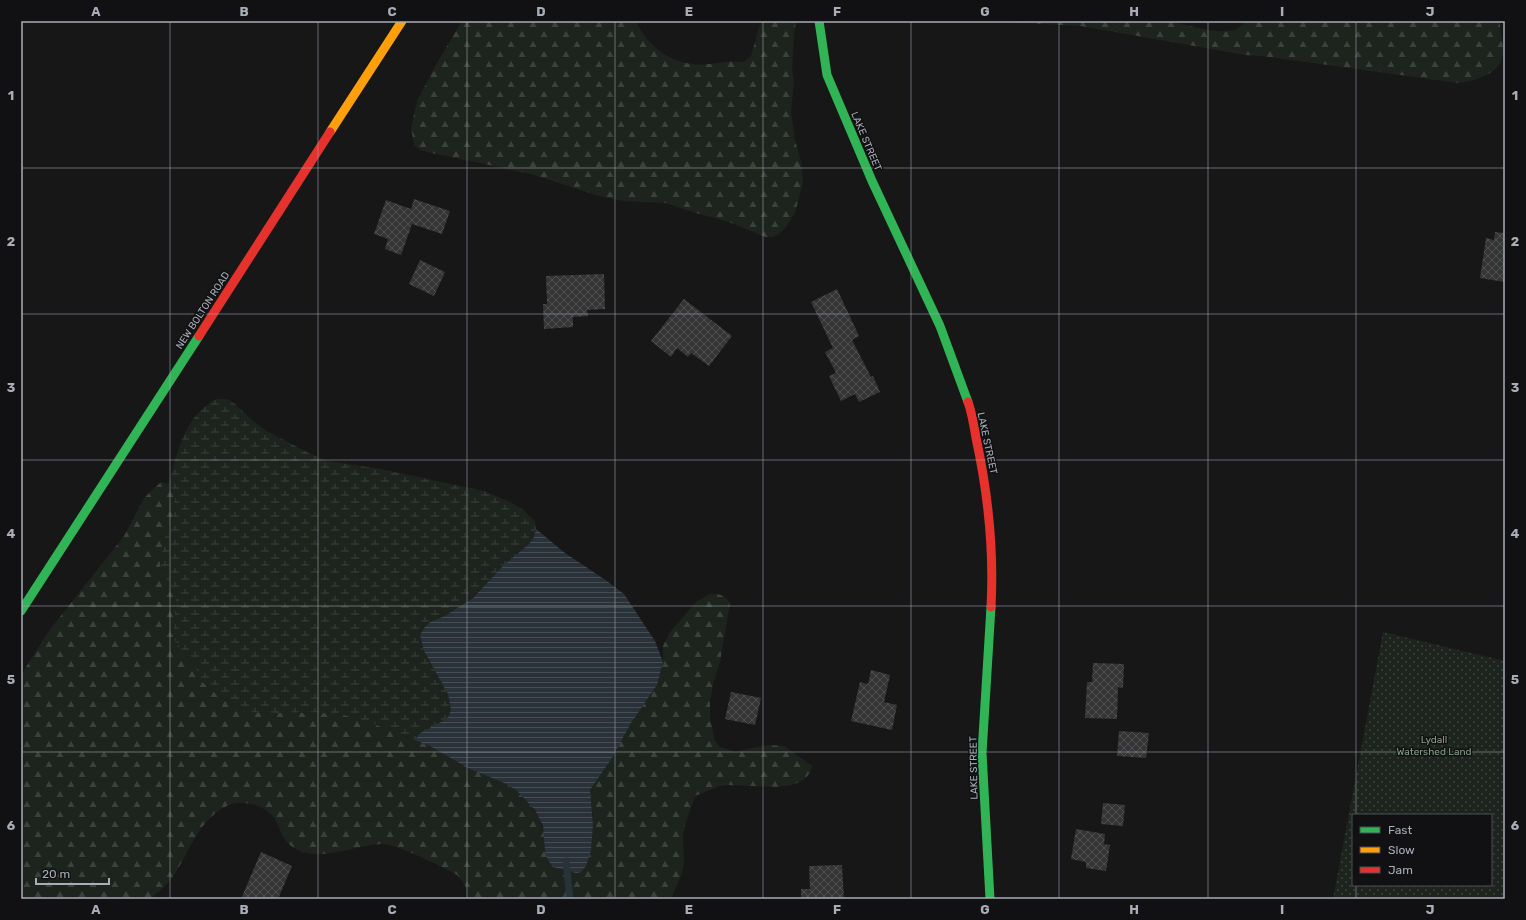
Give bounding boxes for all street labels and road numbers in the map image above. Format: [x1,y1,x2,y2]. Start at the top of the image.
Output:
street label: LAKE STREET [848,110,884,173]
street label: NEW BOLTON ROAD [173,270,232,351]
street label: LAKE STREET [975,411,1000,476]
street label: LAKE STREET [967,736,981,800]

